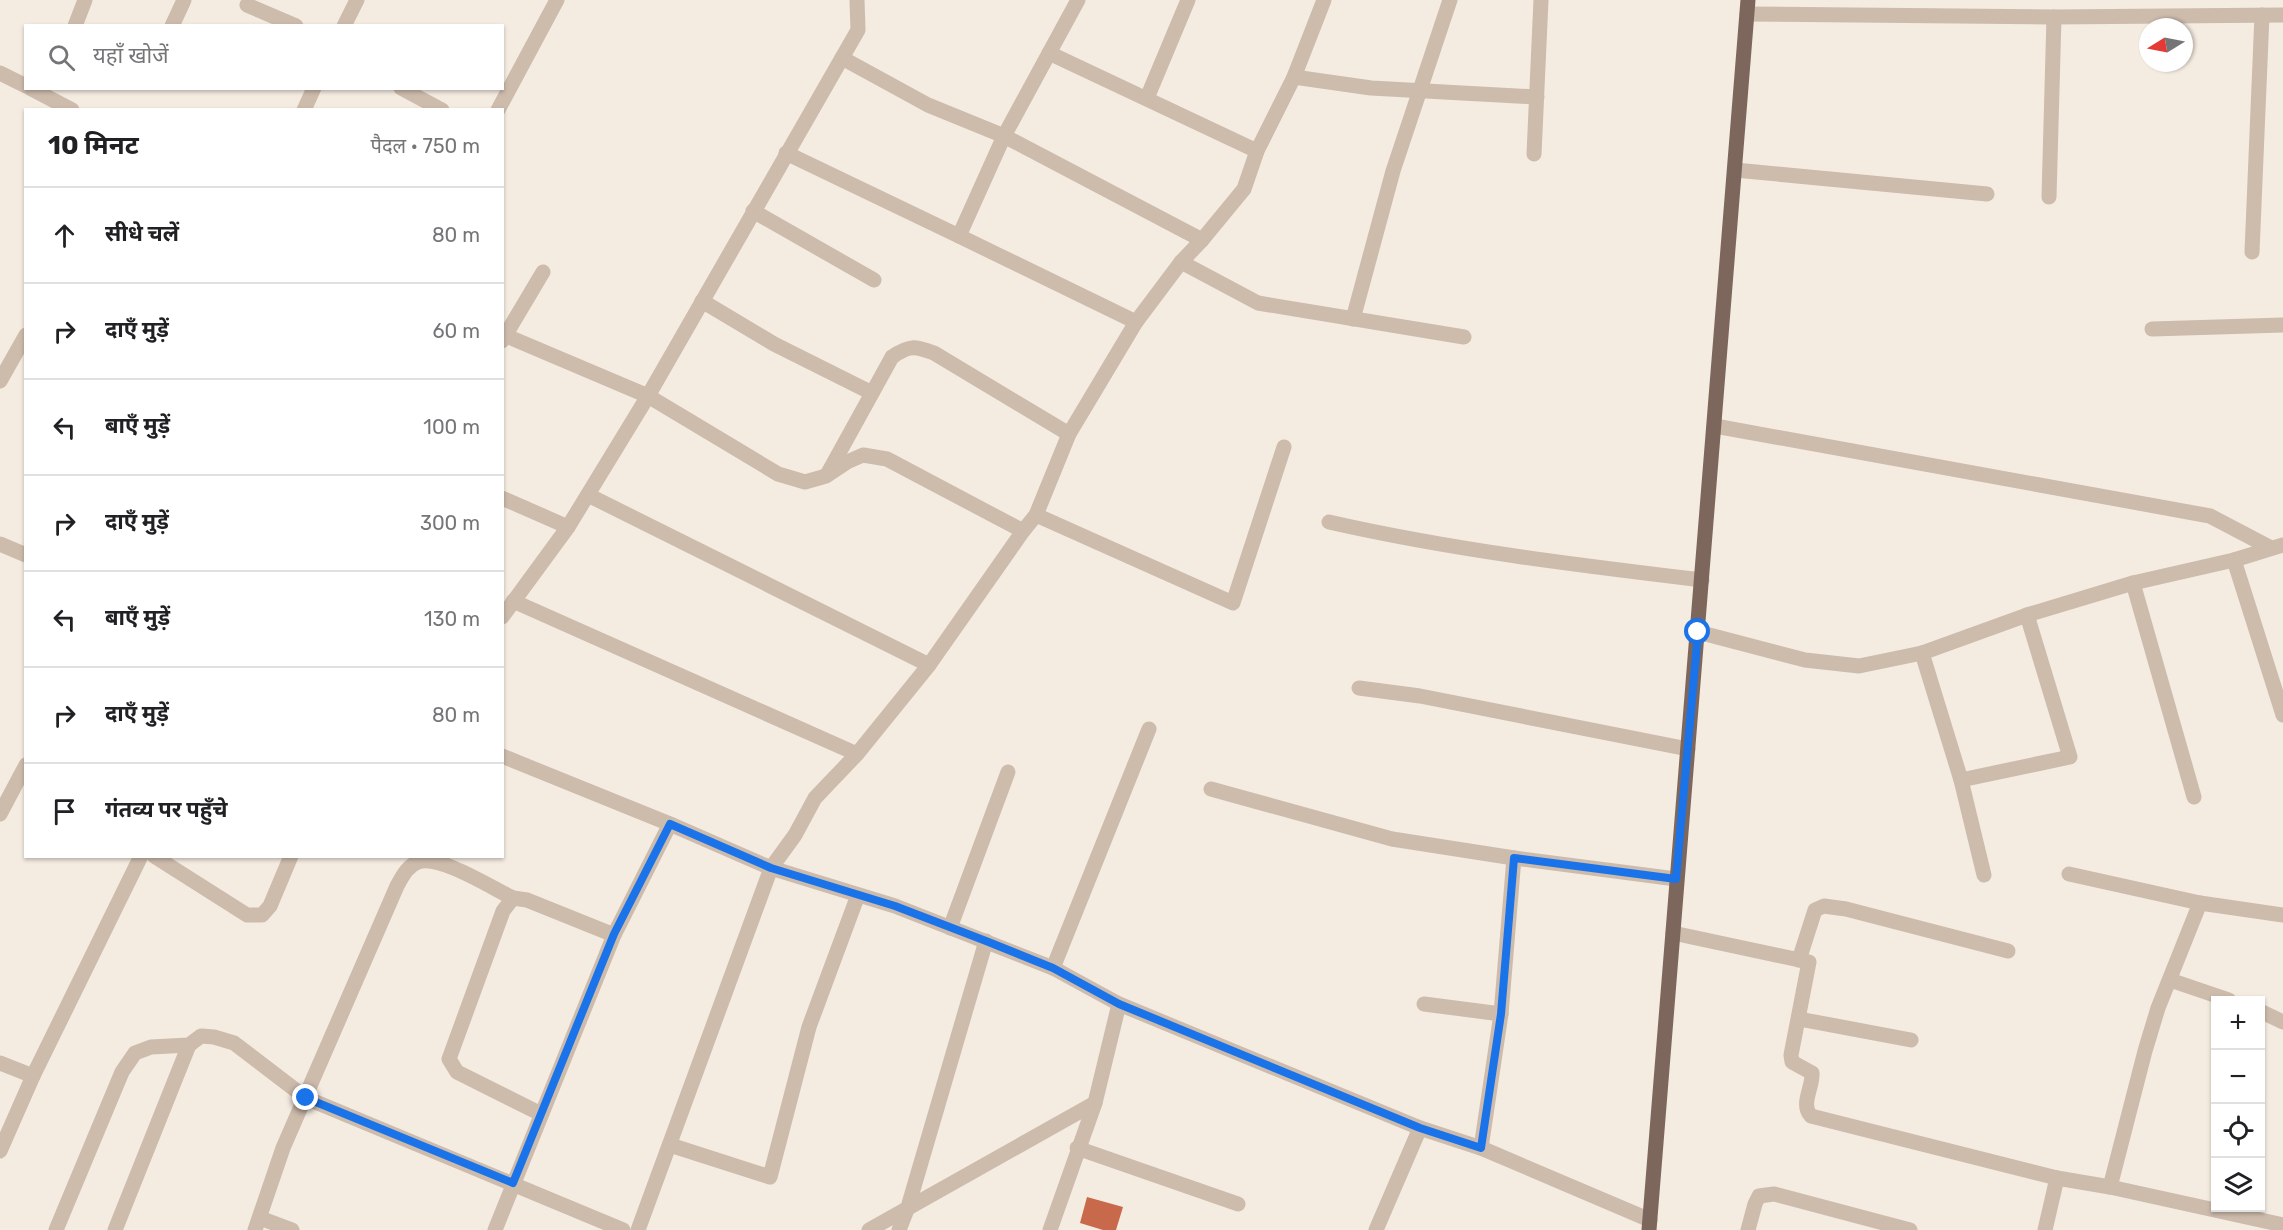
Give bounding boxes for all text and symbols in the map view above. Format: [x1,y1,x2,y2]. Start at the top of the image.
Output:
north arrow [2139,18,2193,72]
search box [24,24,504,90]
icon: search [45,41,78,74]
text: यहाँ खोजें [93,42,169,69]
text: 10 मिनट [48,130,139,161]
text: पैदल · 750 m [371,134,480,158]
icon: ahead [48,219,81,252]
text: सीधे चलें [105,220,179,247]
text: 80 m [432,223,480,247]
icon: right [48,315,81,348]
text: दाएँ मुड़ें [105,316,169,343]
text: 60 m [433,319,480,343]
icon: left [48,411,81,444]
text: बाएँ मुड़ें [105,412,170,439]
text: 100 m [423,415,480,439]
icon: right [48,507,81,540]
text: दाएँ मुड़ें [105,508,169,535]
text: 300 m [420,511,480,535]
icon: left [48,603,81,636]
text: बाएँ मुड़ें [105,604,170,631]
text: 130 m [424,607,480,631]
route start [1684,618,1710,644]
icon: right [48,699,81,732]
text: दाएँ मुड़ें [105,700,169,727]
text: 80 m [432,703,480,727]
icon: arrive [48,795,81,828]
text: गंतव्य पर पहुँचे [105,796,227,823]
map controls [2211,996,2265,1212]
button: + [2211,996,2265,1050]
button: − [2211,1050,2265,1104]
route end [292,1084,318,1110]
button: locate [2211,1104,2265,1158]
button: layers [2211,1158,2265,1212]

